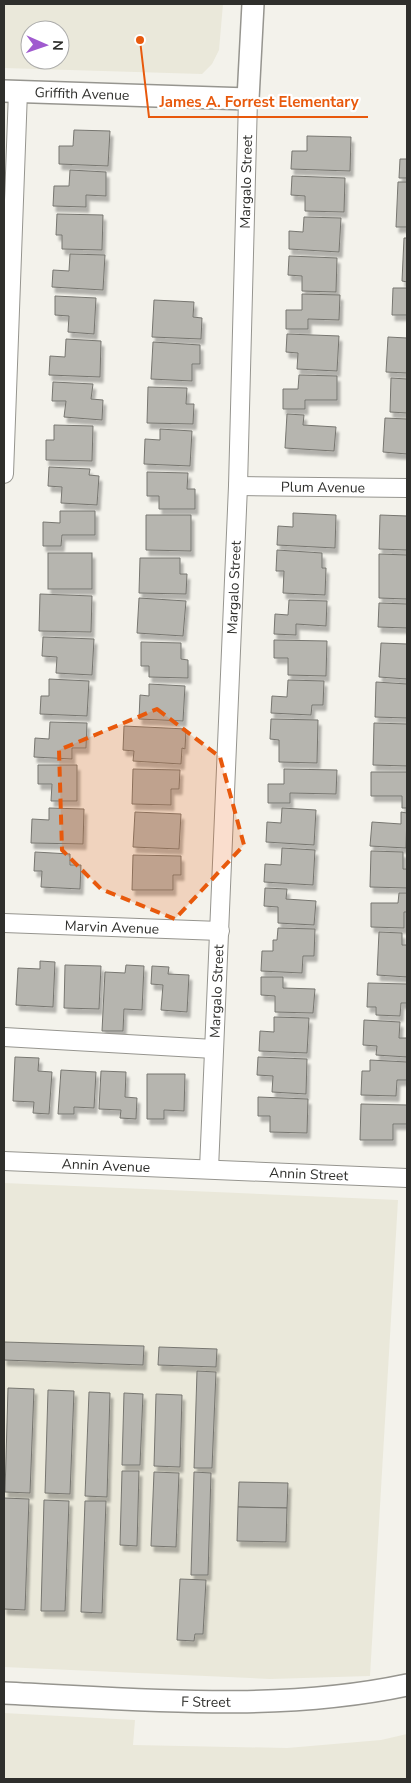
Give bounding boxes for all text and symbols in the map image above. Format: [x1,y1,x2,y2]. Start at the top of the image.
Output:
north arrow [20,20,70,70]
text: N [48,40,67,51]
street label: Griffith Avenue [34,83,130,105]
callout: James A. Forrest Elementary [149,87,368,117]
text: James A. Forrest Elementary [158,92,359,112]
street label: Margalo Street [235,135,257,229]
street label: Plum Avenue [281,477,365,497]
street label: Margalo Street [222,540,245,635]
street label: Marvin Avenue [64,916,160,938]
street label: Margalo Street [205,944,228,1038]
street label: Annin Avenue [61,1154,151,1177]
street label: Annin Street [269,1163,349,1185]
street label: F Street [181,1692,231,1711]

